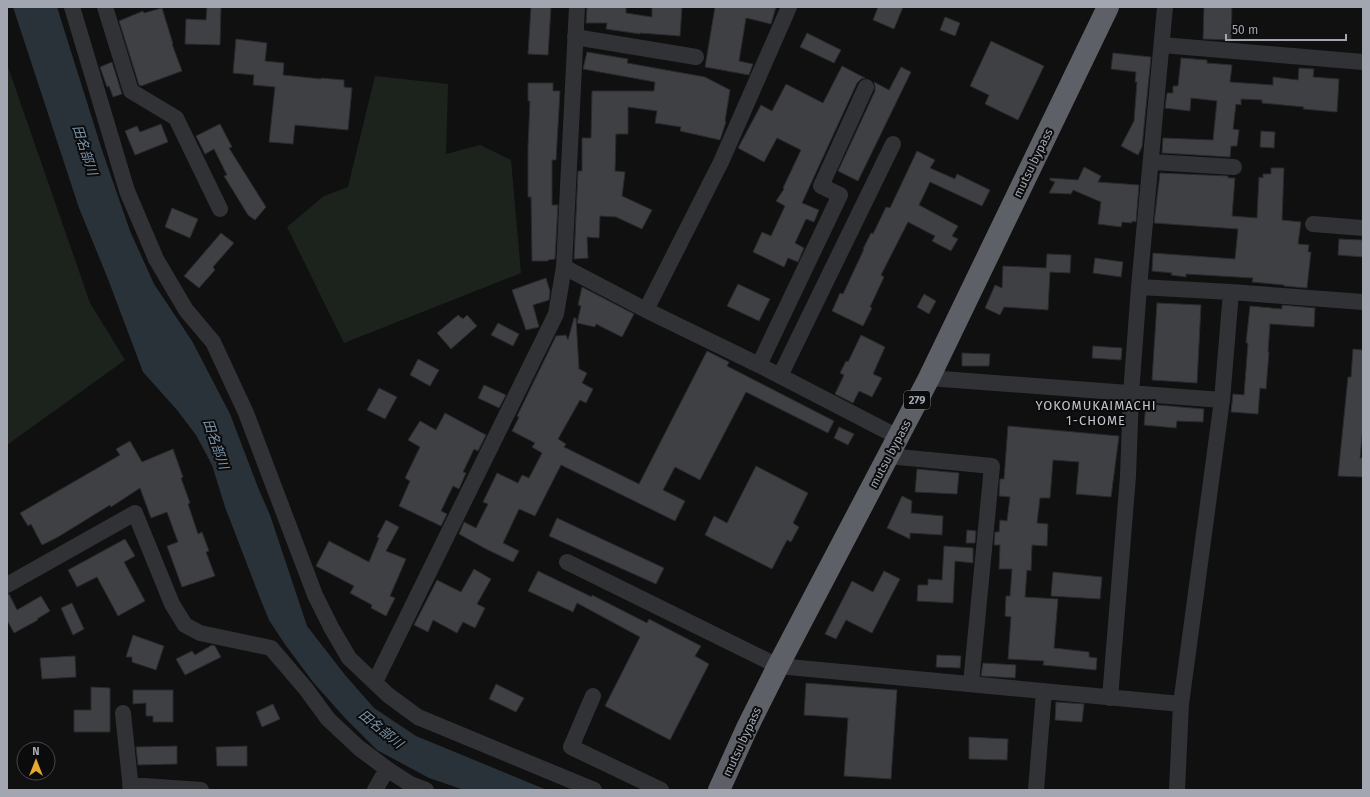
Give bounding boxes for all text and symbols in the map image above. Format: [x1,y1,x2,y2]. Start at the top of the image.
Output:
scale bar [1226,16,1346,42]
text: 50 m [1232,23,1258,37]
water label: 田名部川 [70,123,101,179]
street label: mutsu bypass [1010,126,1056,200]
road number: 279 [904,391,930,409]
district label: YOKOMUKAIMACHI 1-CHOME [1035,398,1157,428]
water label: 田名部川 [200,417,232,473]
street label: mutsu bypass [866,417,914,490]
street label: mutsu bypass [720,705,764,779]
water label: 田名部川 [356,707,407,752]
north arrow [16,741,56,781]
text: N [32,745,40,758]

